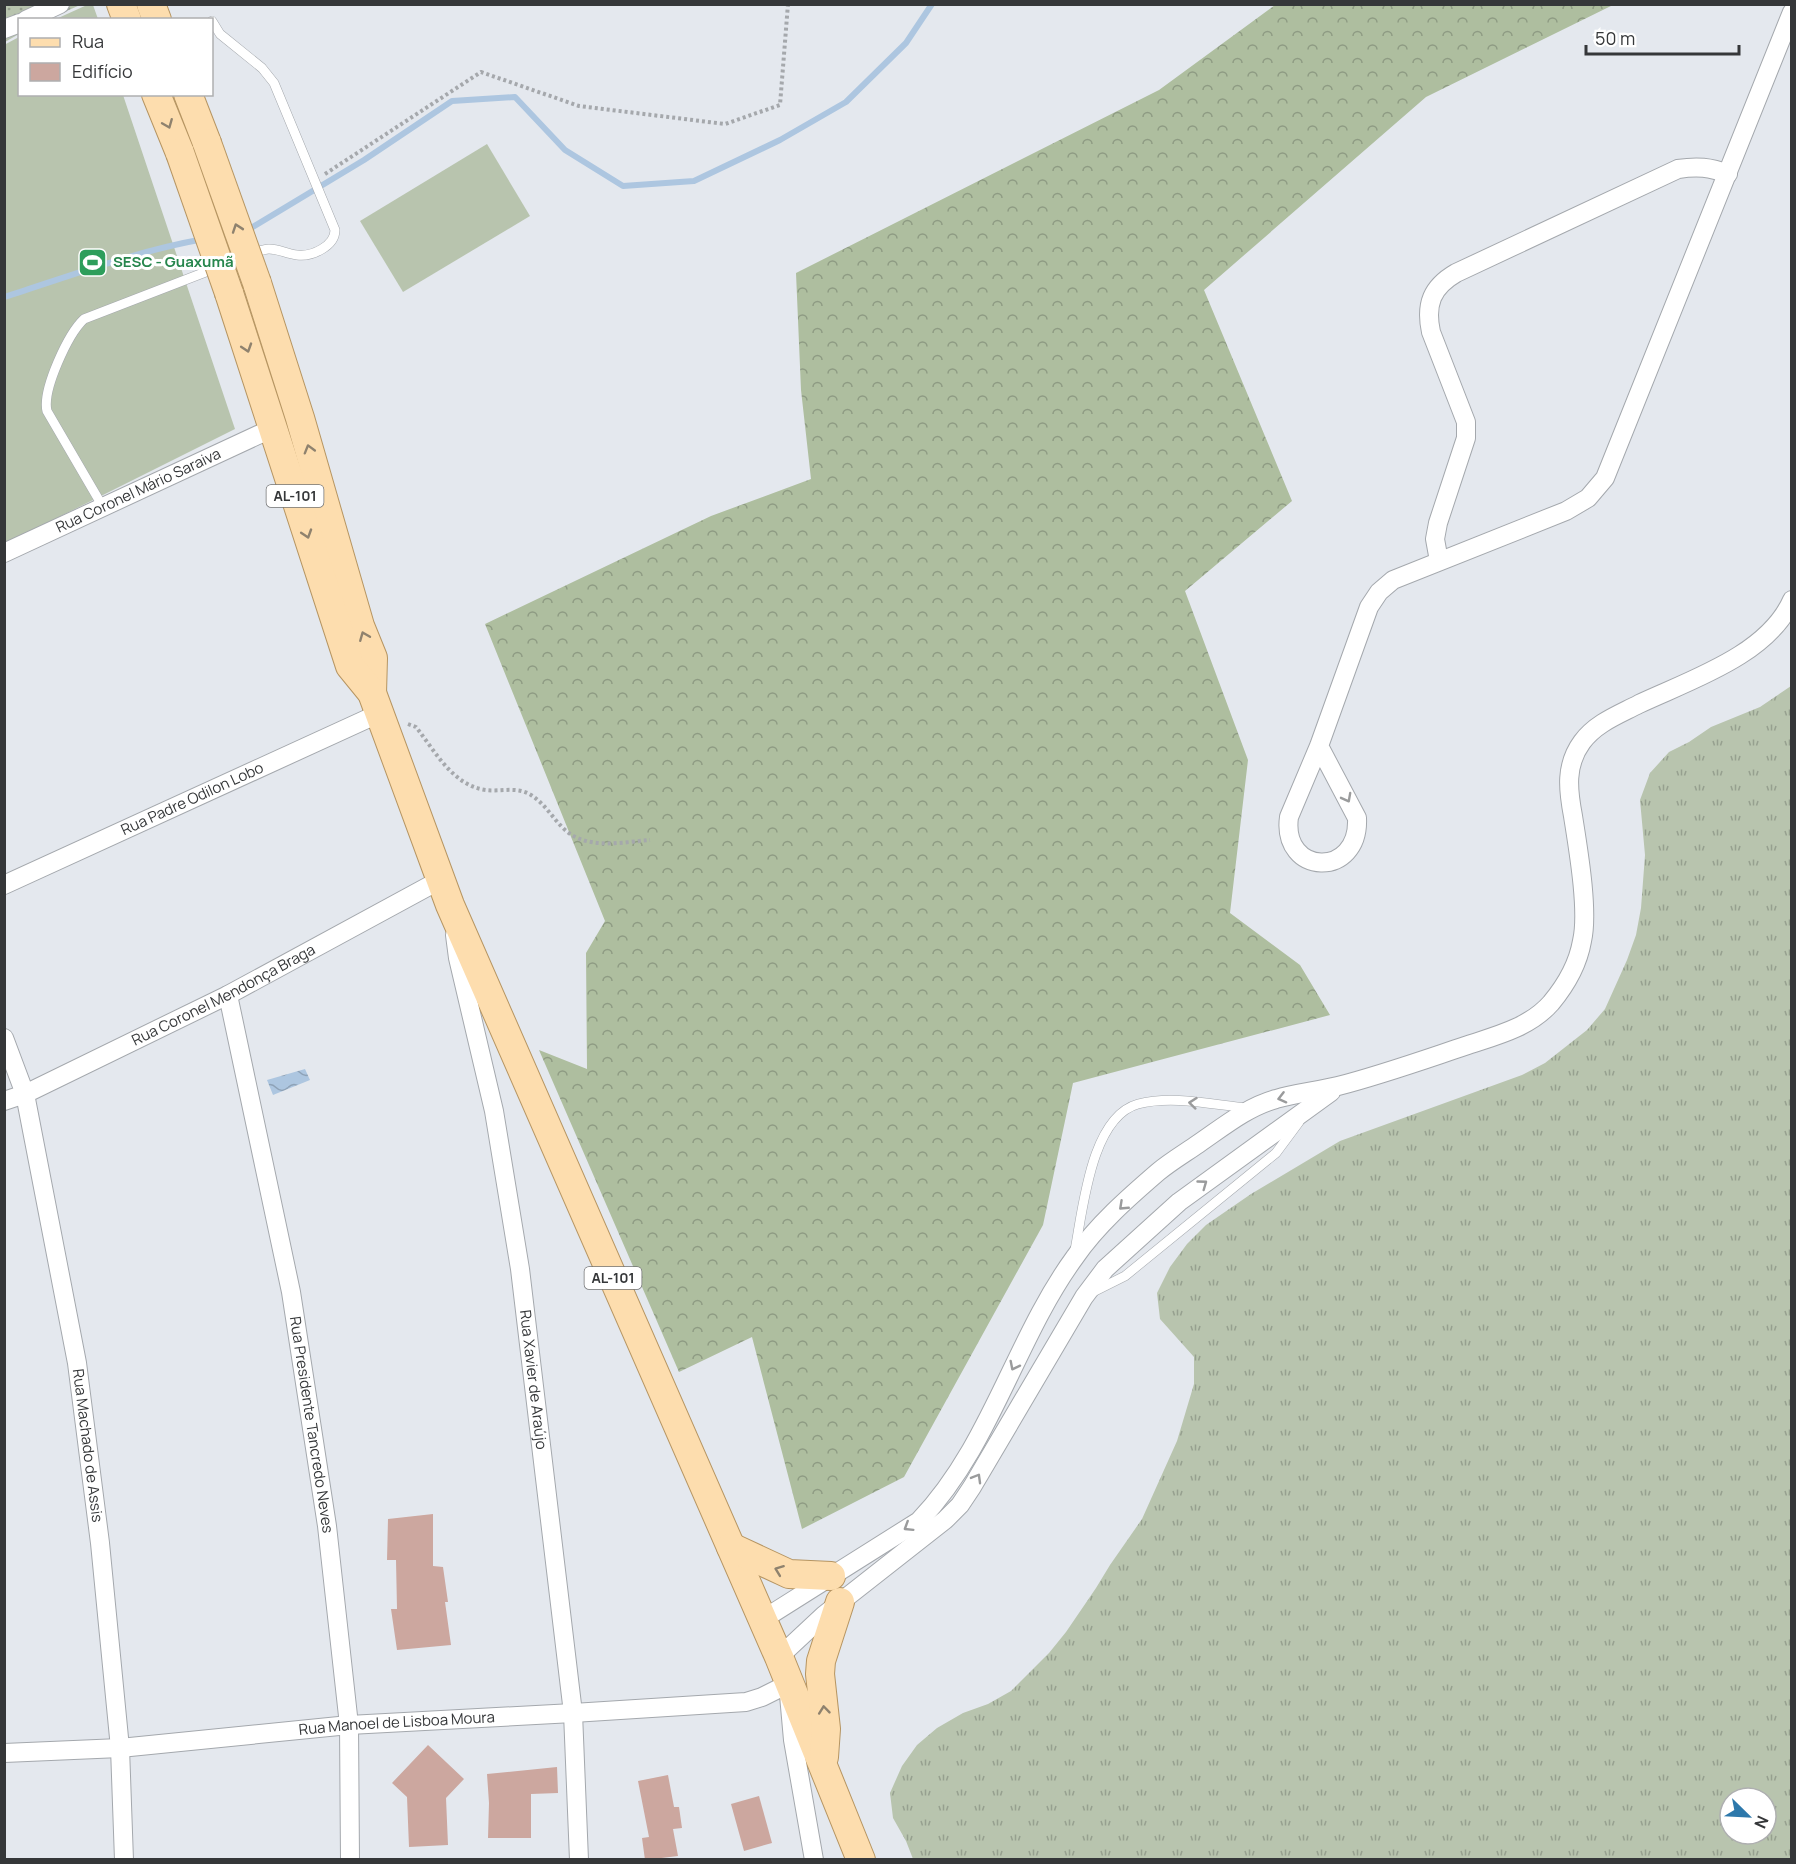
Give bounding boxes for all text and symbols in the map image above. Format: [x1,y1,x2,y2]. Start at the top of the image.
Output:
legend [18,18,213,96]
scale bar [1586,18,1739,56]
text: 50 m [1595,26,1635,50]
text: Rua [72,29,104,53]
text: Edifício [72,59,133,83]
one-way arrow [161,118,173,129]
one-way arrow [232,223,245,234]
sports icon: SESC - Guaxumã [76,246,108,278]
place label: SESC - Guaxumã [113,251,234,272]
one-way arrow [240,342,252,353]
street label: Rua Coronel Mário Saraiva [52,443,224,538]
one-way arrow [304,444,316,455]
road number: AL-101 [266,485,324,507]
one-way arrow [300,528,313,539]
one-way arrow [359,631,371,642]
street label: Rua Padre Odilon Lobo [117,757,267,840]
one-way arrow [1340,792,1351,802]
street label: Rua Coronel Mendonça Braga [128,939,319,1050]
one-way arrow [1278,1090,1288,1103]
one-way arrow [1188,1097,1197,1110]
one-way arrow [1196,1181,1207,1192]
one-way arrow [1119,1199,1129,1210]
road number: AL-101 [584,1267,642,1289]
street label: Rua Xavier de Araújo [515,1309,552,1451]
street label: Rua Presidente Tancredo Neves [285,1315,339,1534]
one-way arrow [1010,1360,1022,1371]
street label: Rua Machado de Assis [68,1368,108,1523]
one-way arrow [970,1474,982,1484]
one-way arrow [904,1520,914,1532]
one-way arrow [774,1565,785,1577]
one-way arrow [818,1705,831,1714]
street label: Rua Manoel de Lisboa Moura [298,1706,495,1740]
north arrow [1718,1786,1778,1846]
text: N [1749,1812,1774,1832]

